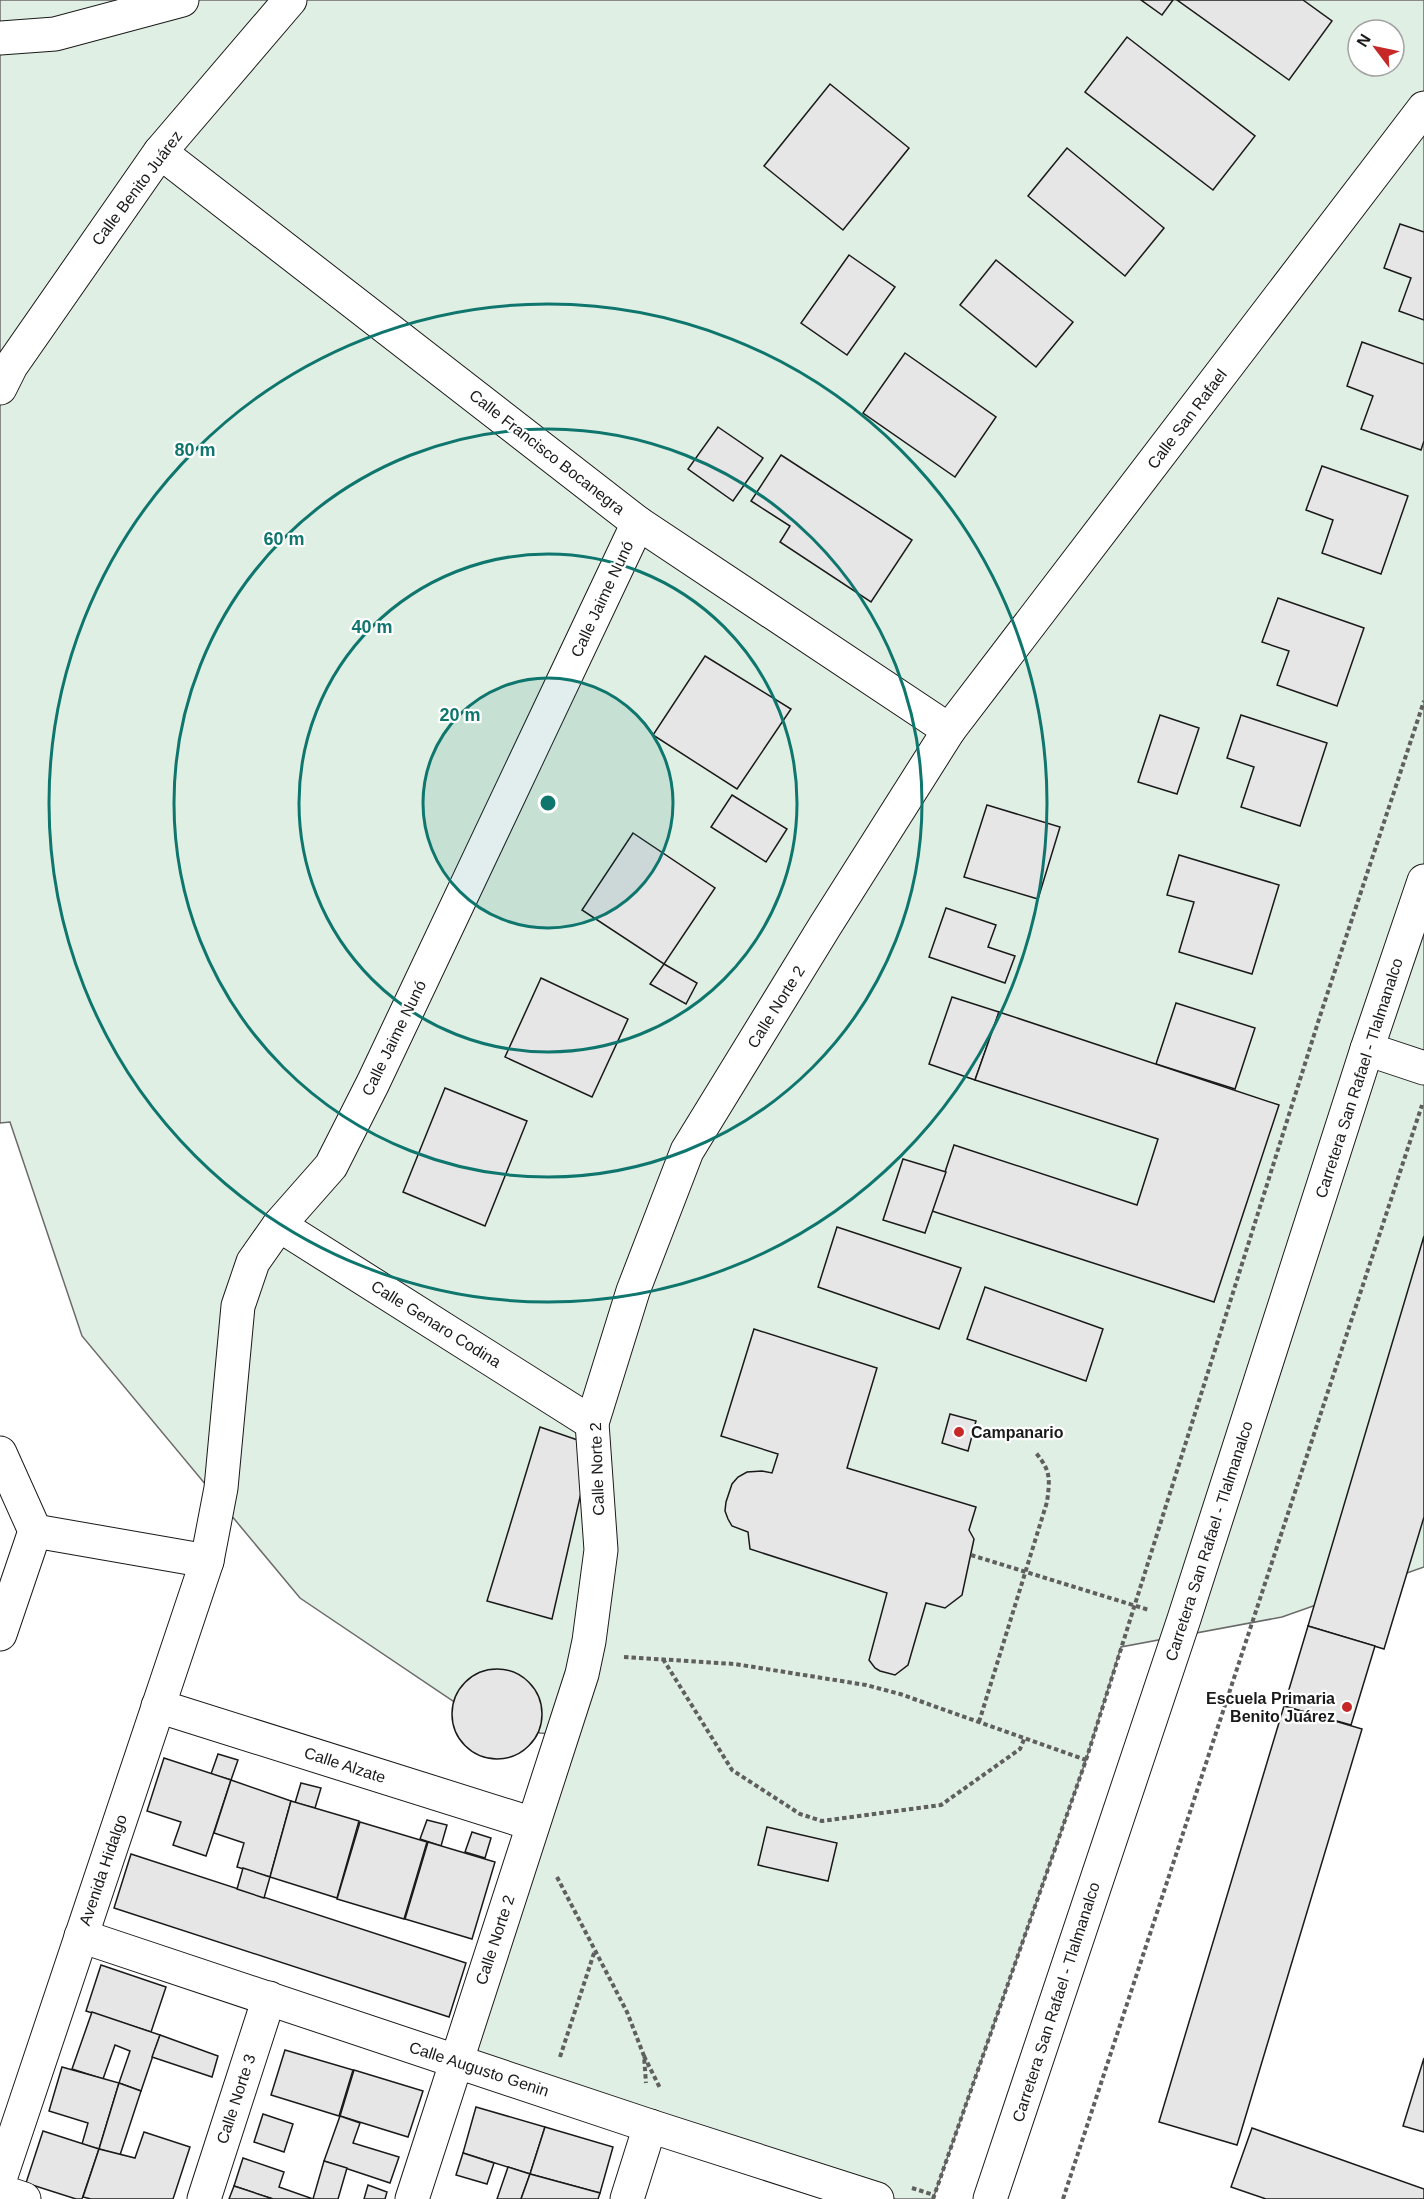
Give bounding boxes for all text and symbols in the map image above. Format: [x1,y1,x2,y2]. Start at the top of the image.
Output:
north arrow [1346,18,1406,78]
text: N [1353,31,1374,50]
street label: Calle Benito Juárez [88,127,186,249]
street label: Calle San Rafael [1144,366,1230,472]
street label: Calle Francisco Bocanegra [466,386,628,518]
text: 80 m [174,440,216,460]
text: 60 m [263,529,305,549]
street label: Calle Jaime Nunó [568,538,636,660]
text: 40 m [351,617,393,637]
text: 20 m [439,705,481,725]
centre of rings [538,793,558,813]
street label: Carretera San Rafael - Tlalmanalco [1312,956,1406,1200]
street label: Calle Norte 2 [744,963,808,1051]
street label: Calle Jaime Nunó [359,977,429,1098]
street label: Calle Genaro Codina [368,1277,504,1371]
street label: Carretera San Rafael - Tlalmanalco [1162,1419,1256,1663]
street label: Calle Norte 2 [587,1422,607,1516]
place label: Campanario [971,1424,1064,1441]
marker: Campanario [952,1425,966,1439]
place label: Escuela Primaria Benito Juárez [1206,1690,1335,1725]
marker: Escuela Primaria Benito Juárez [1340,1700,1354,1714]
street label: Calle Alzate [302,1744,388,1786]
street label: Avenida Hidalgo [76,1812,130,1928]
street label: Carretera San Rafael - Tlalmanalco [1009,1880,1103,2124]
street label: Calle Norte 2 [472,1893,518,1987]
street label: Calle Augusto Genin [407,2038,551,2100]
street label: Calle Norte 3 [213,2052,259,2146]

